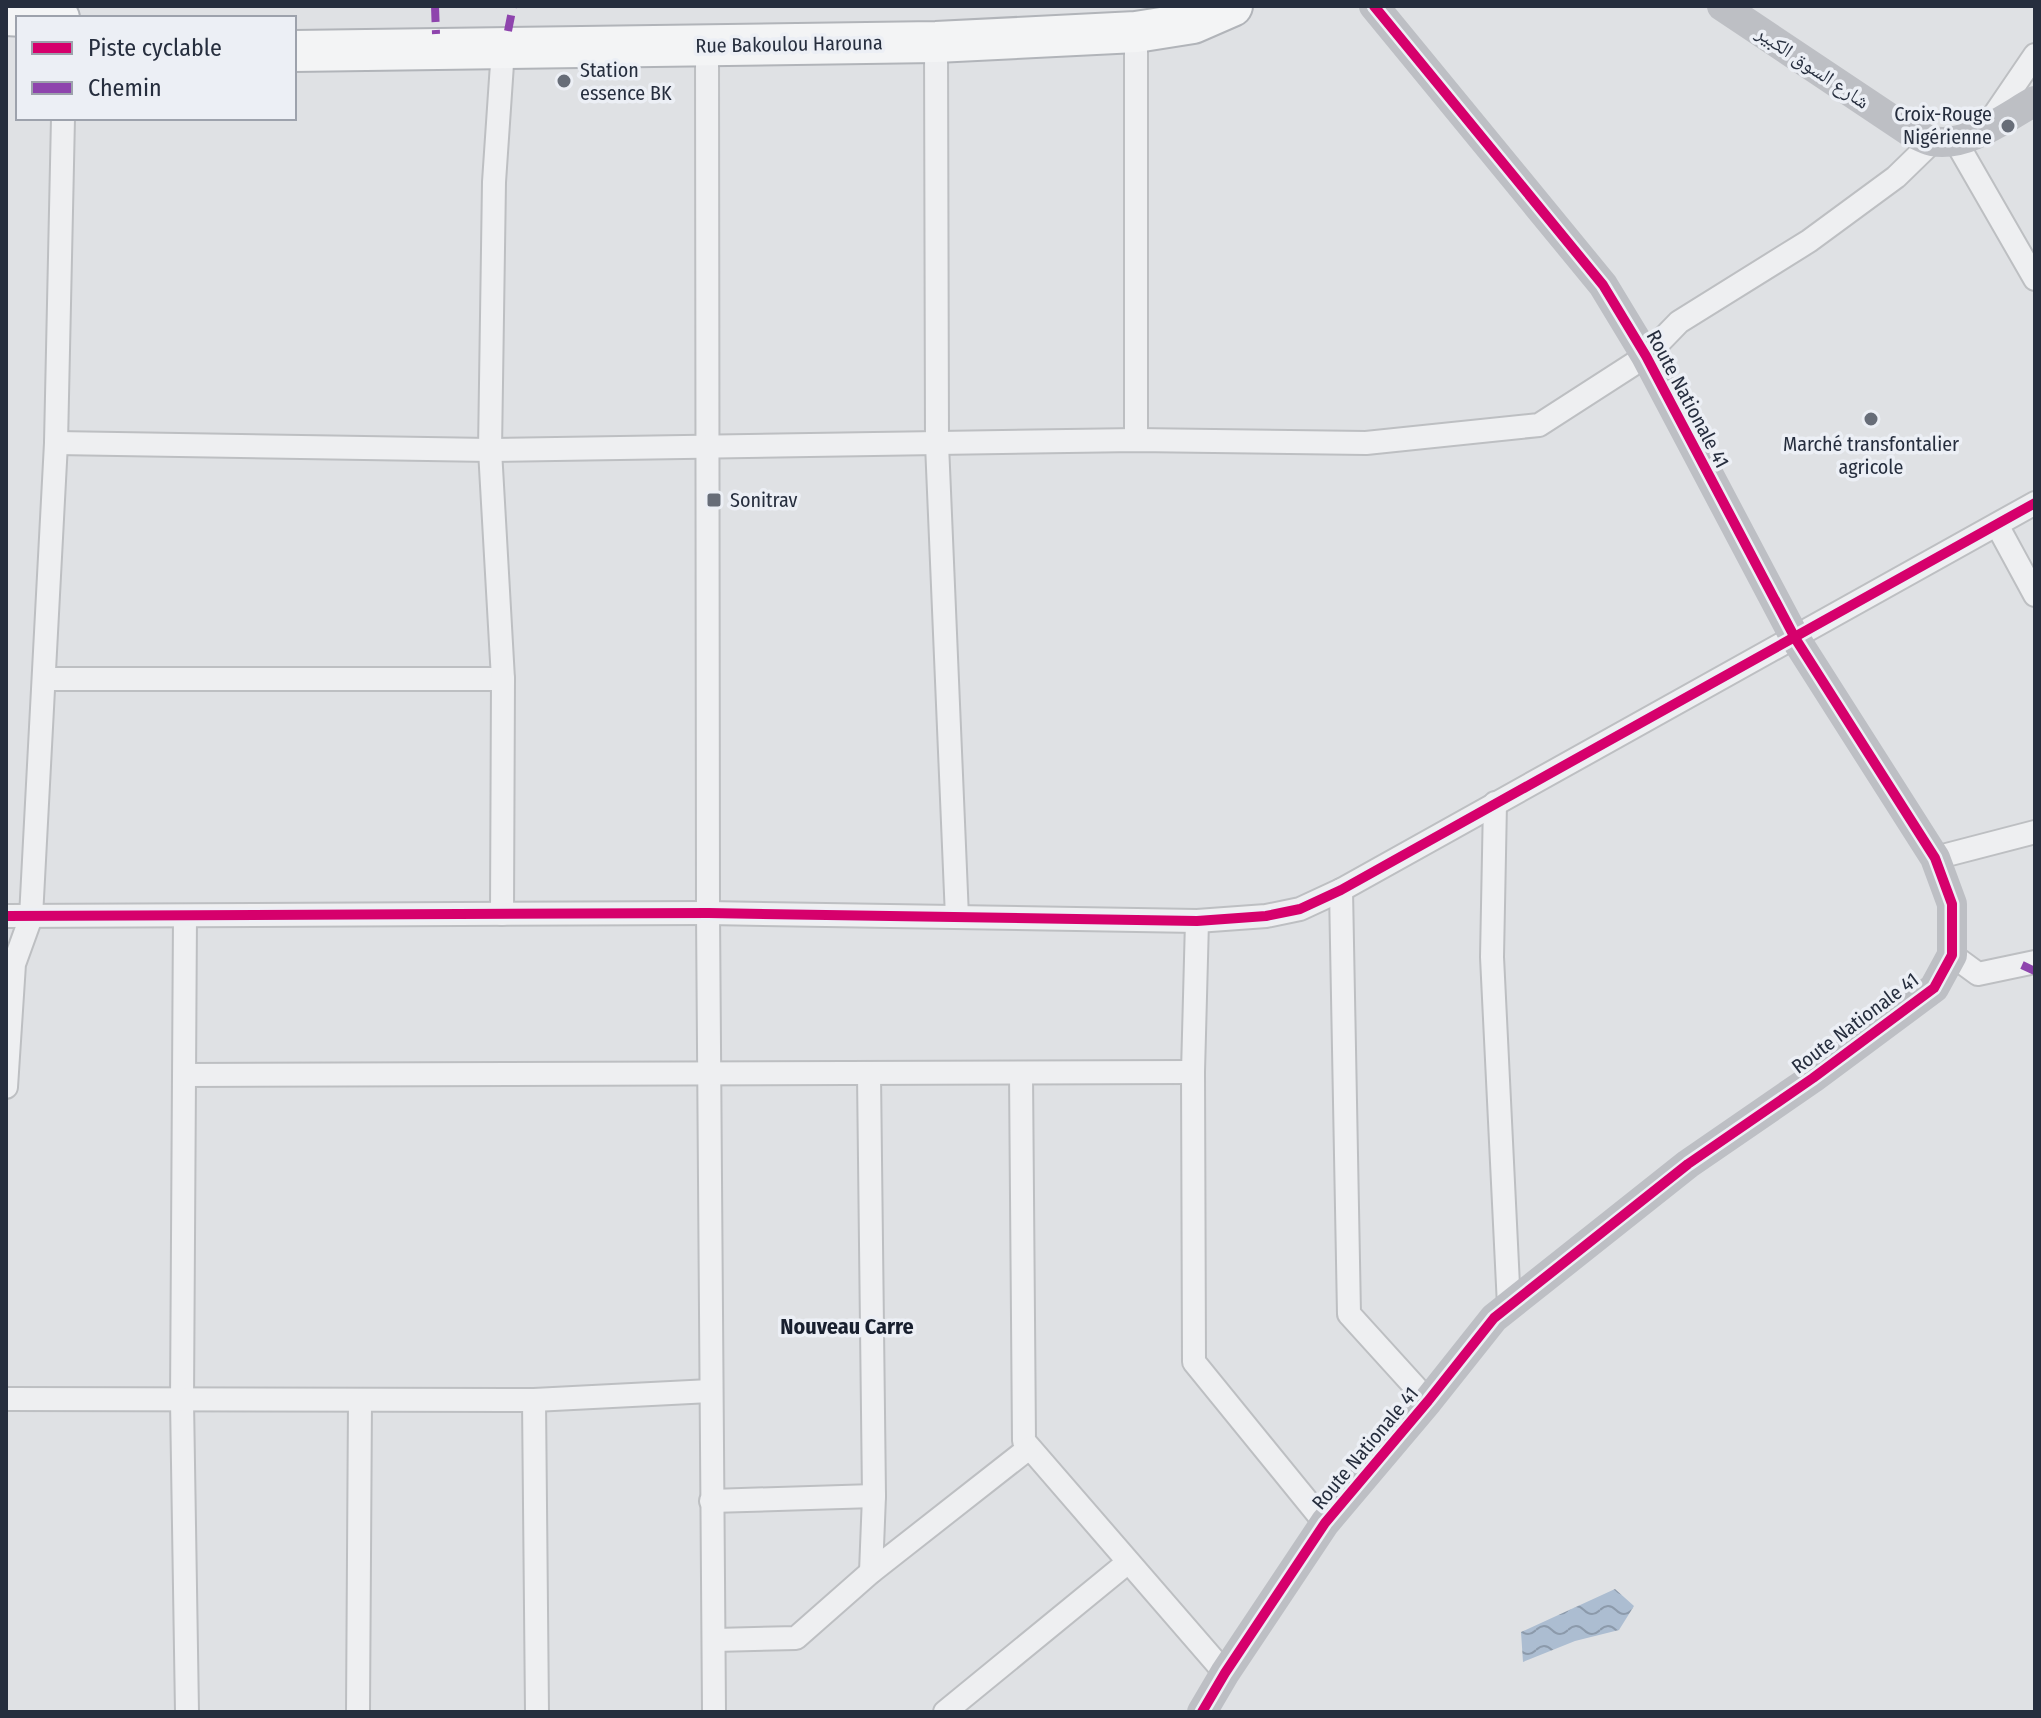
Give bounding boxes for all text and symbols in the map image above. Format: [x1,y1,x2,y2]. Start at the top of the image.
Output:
legend [16,16,296,120]
street label: شارع السوق الكبير [1750,20,1874,114]
street label: Rue Bakoulou Harouna [695,30,883,58]
text: Piste cyclable [88,34,222,62]
place label: Station essence BK [580,58,672,105]
marker: Station essence BK [555,72,573,90]
text: Chemin [88,74,162,102]
place label: Croix-Rouge Nigérienne [1894,102,1992,149]
marker: Croix-Rouge Nigérienne [1999,117,2017,135]
street label: Route Nationale 41 [1642,326,1734,472]
marker: Marché transfontalier agricole [1862,410,1880,428]
place label: Marché transfontalier agricole [1783,432,1959,479]
place label: Sonitrav [730,488,797,512]
marker: Sonitrav [705,491,723,509]
street label: Route Nationale 41 [1787,967,1923,1079]
district label: Nouveau Carre [780,1313,914,1340]
street label: Route Nationale 41 [1307,1382,1423,1514]

